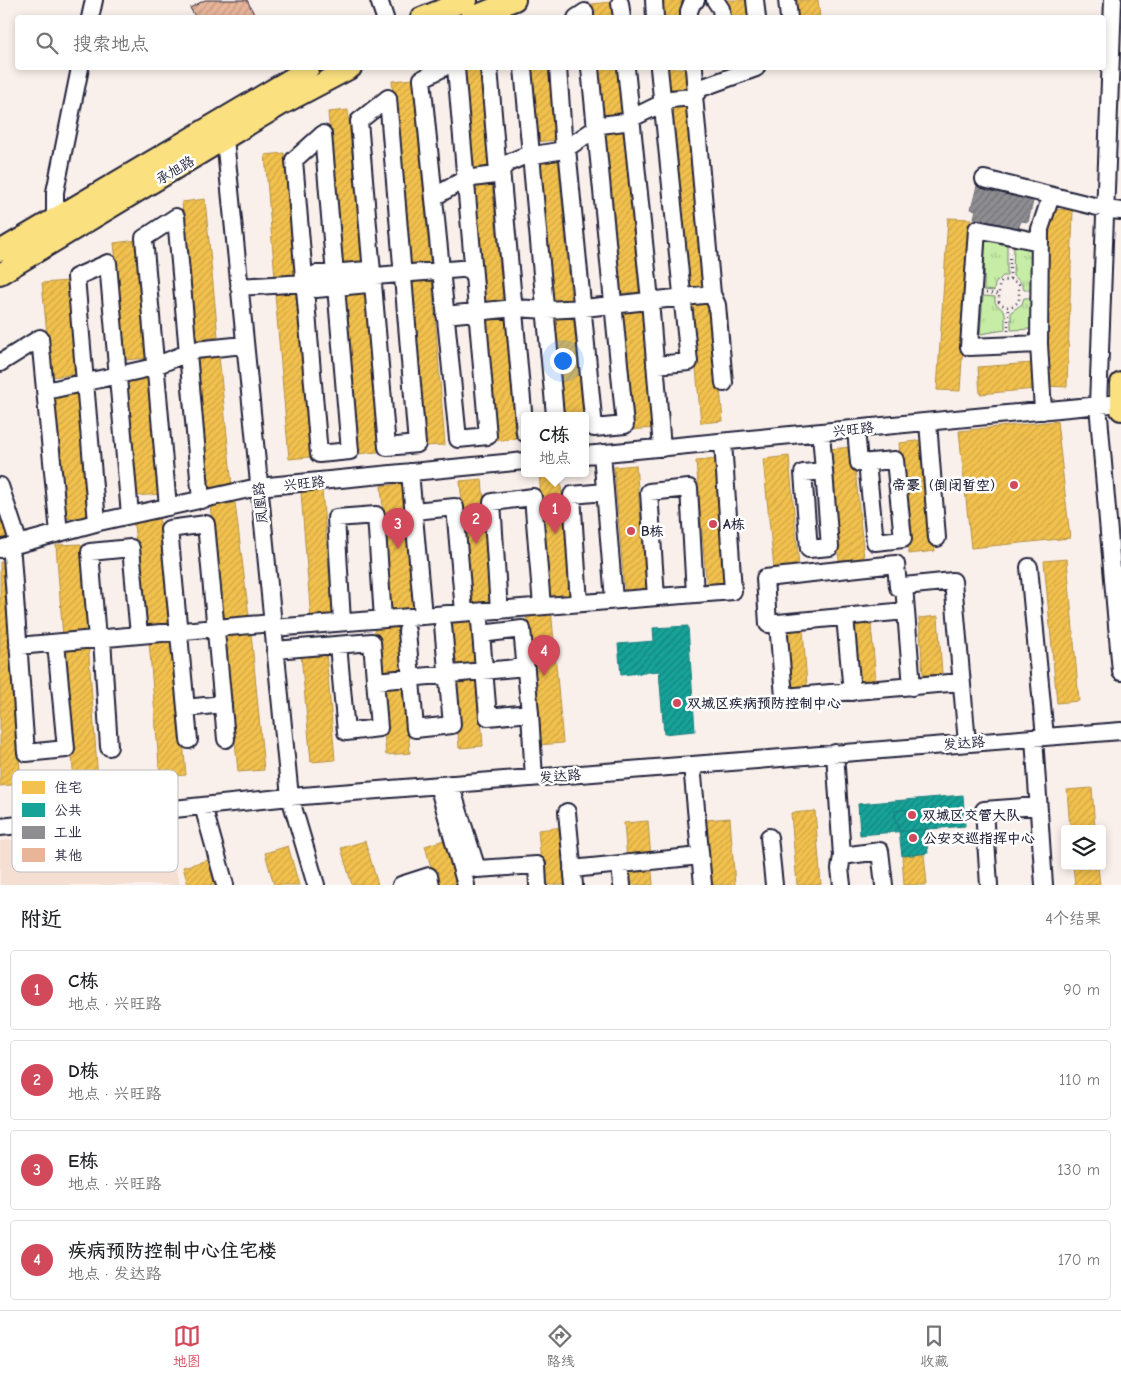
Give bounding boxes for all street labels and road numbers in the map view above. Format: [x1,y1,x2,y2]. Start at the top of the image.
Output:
street label: 承旭路 [153,152,198,189]
street label: 兴旺路 [831,419,875,440]
street label: 兴旺路 [282,473,326,494]
street label: 凤凰路 [250,481,271,525]
street label: 发达路 [942,733,986,754]
street label: 发达路 [538,766,582,787]

